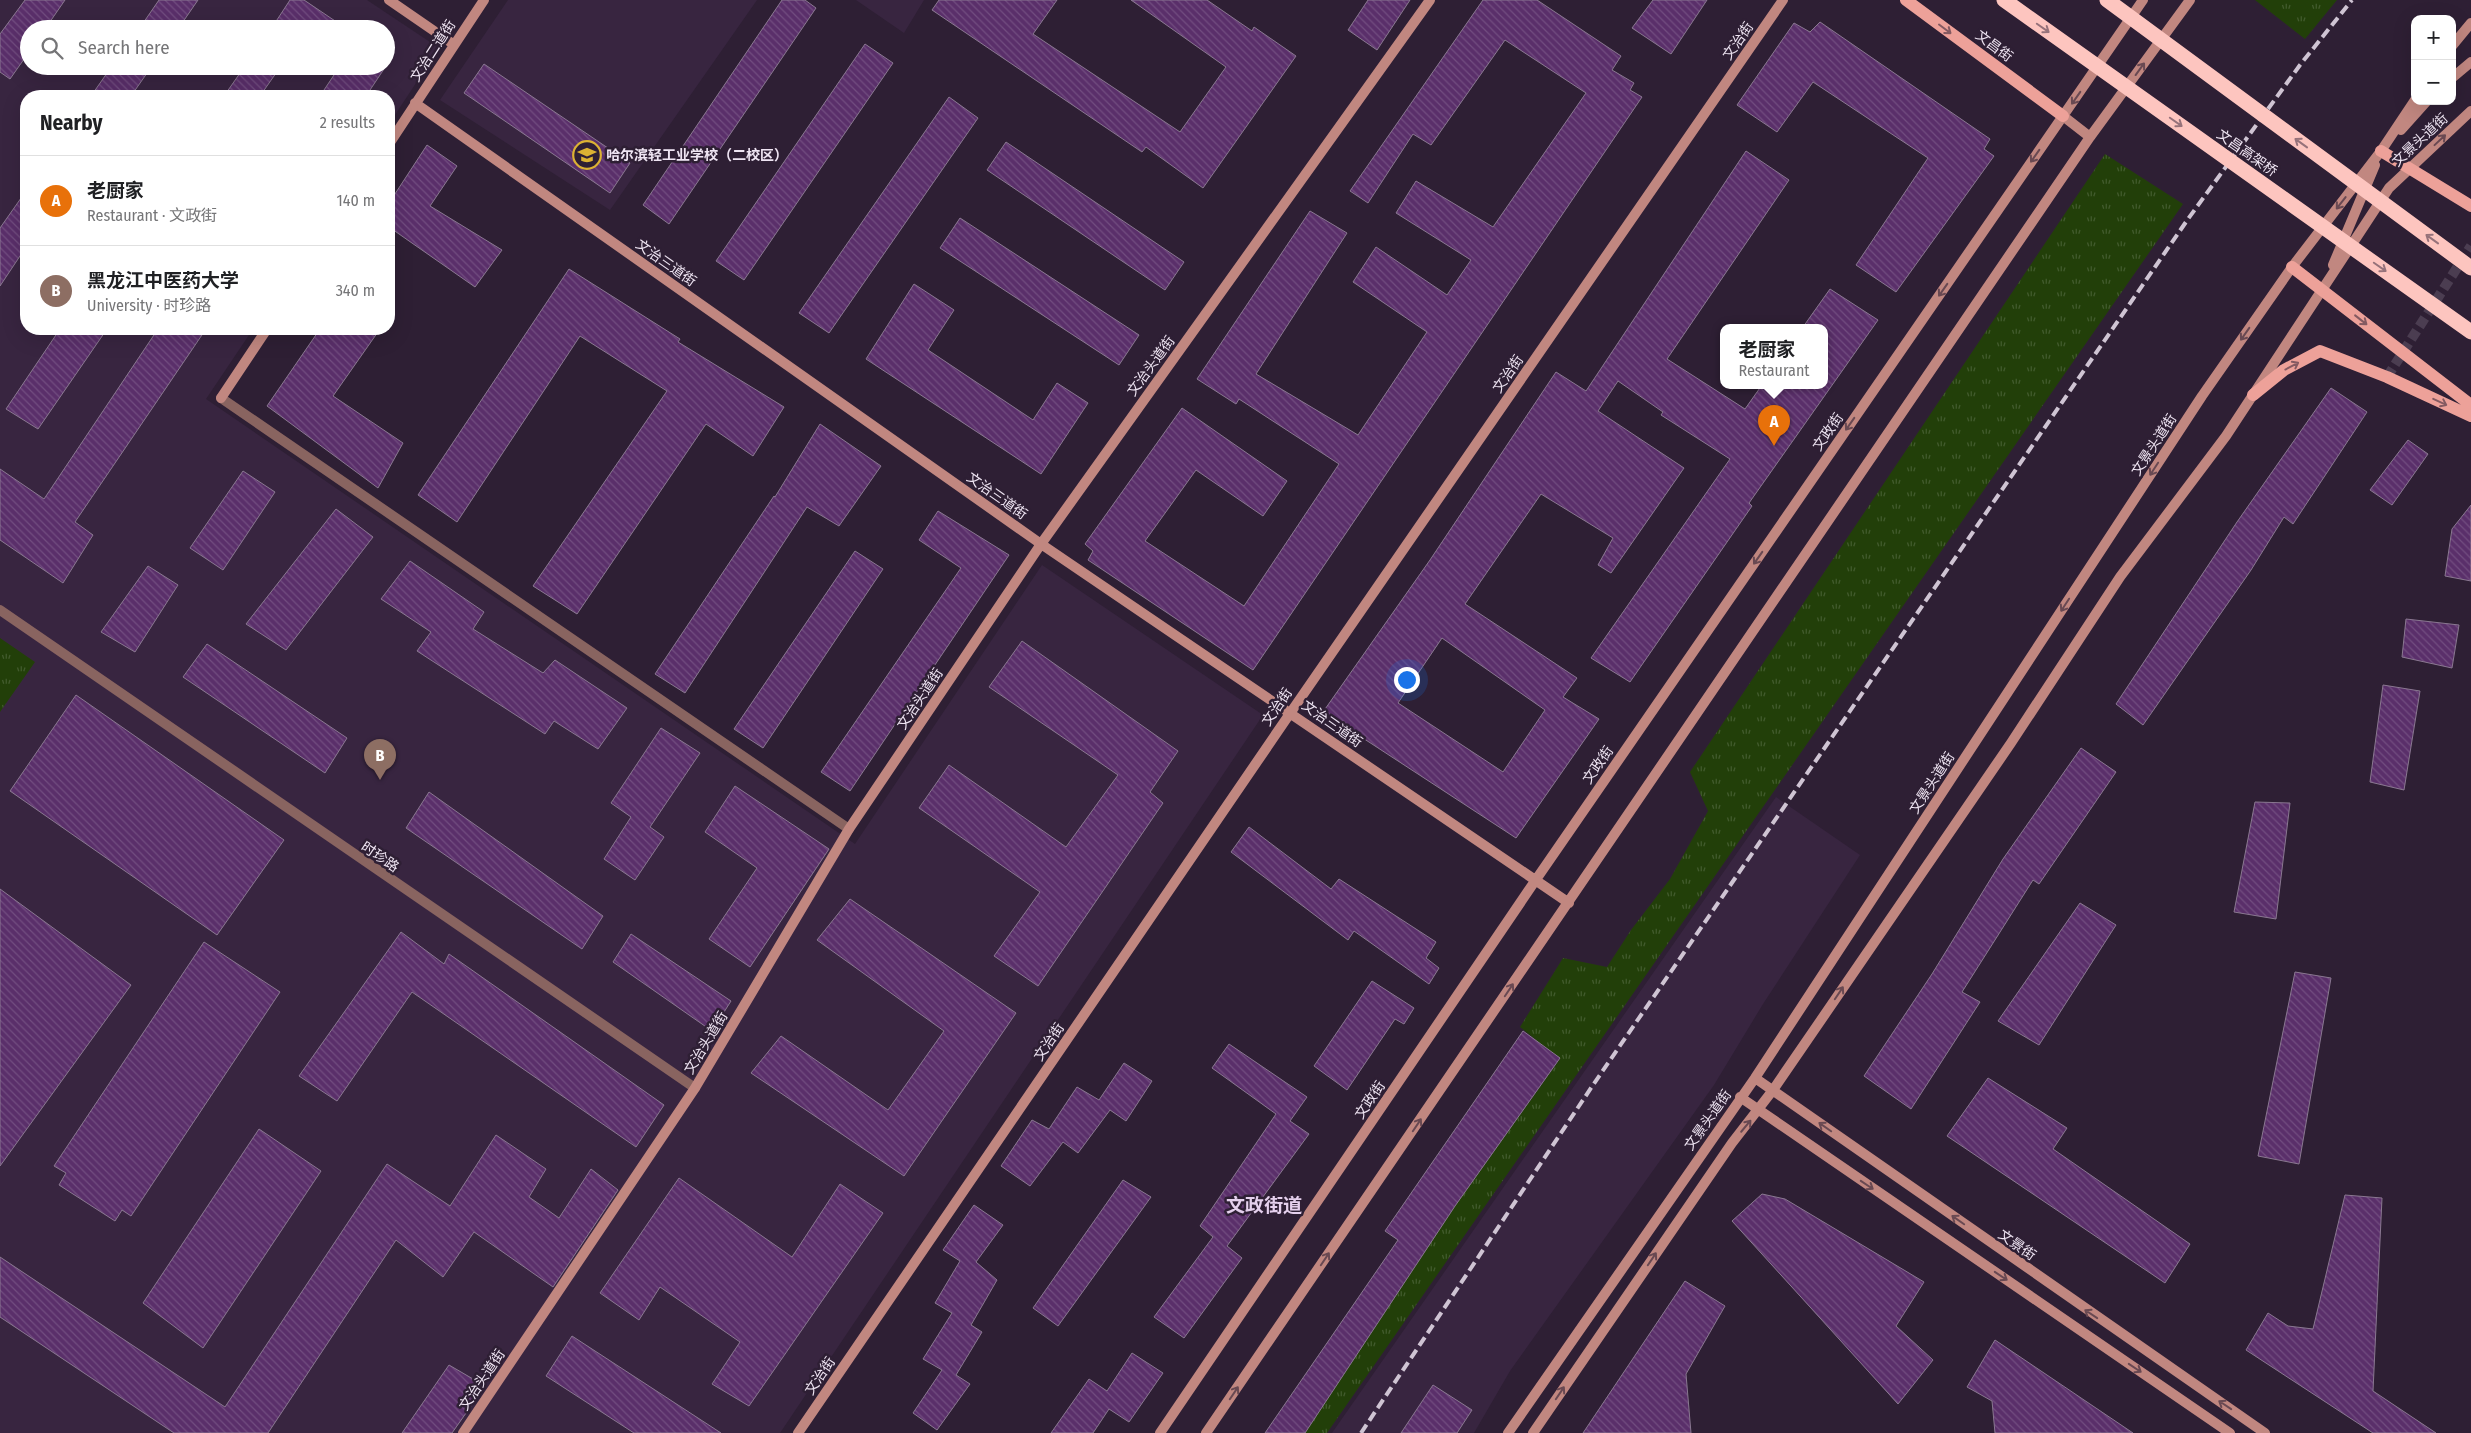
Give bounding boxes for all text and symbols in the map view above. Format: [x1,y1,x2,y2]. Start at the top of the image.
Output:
map controls [2411,15,2456,105]
button: + [2411,15,2456,60]
street label: 文治二道街 [407,17,459,85]
street label: 文治街 [1719,19,1757,63]
search box [20,20,395,75]
one-way arrow [2036,23,2050,33]
one-way arrow [1938,24,1952,34]
street label: 文昌街 [1972,27,2016,65]
icon: search [38,34,66,62]
text: Search here [78,36,170,59]
button: − [2411,60,2456,105]
one-way arrow [2134,63,2145,76]
one-way arrow [2071,90,2081,104]
text: Nearby [40,110,102,136]
street label: 文景头道街 [2389,110,2451,170]
text: 2 results [320,113,375,132]
one-way arrow [2169,117,2183,127]
street label: 文昌高架桥 [2213,126,2281,180]
one-way arrow [2434,134,2447,146]
one-way arrow [2294,138,2308,148]
school or university icon: 哈尔滨轻工业学校（二校区） [572,140,602,170]
place label: 哈尔滨轻工业学校（二校区） [606,147,788,164]
one-way arrow [2030,149,2040,163]
text: 老厨家 [87,179,144,202]
text: A [52,191,60,210]
text: 140 m [337,191,375,210]
one-way arrow [2335,196,2346,209]
text: Restaurant · 文政街 [87,206,217,225]
one-way arrow [2425,234,2439,244]
street label: 文治三道街 [632,236,700,290]
one-way arrow [2373,262,2387,272]
text: 黑龙江中医药大学 [87,269,239,292]
text: B [52,281,60,300]
text: 340 m [336,281,375,300]
one-way arrow [1938,283,1948,297]
text: University · 时珍路 [87,296,211,315]
one-way arrow [2354,315,2368,325]
popup [1720,324,1828,389]
one-way arrow [2240,327,2250,341]
street label: 文治头道街 [1124,333,1178,399]
text: 老厨家 [1738,338,1795,361]
street label: 文治街 [1489,352,1527,396]
text: Restaurant [1738,361,1810,380]
one-way arrow [2284,361,2299,370]
one-way arrow [2432,398,2447,407]
pin: A [1758,405,1790,446]
street label: 文政街 [1809,410,1847,454]
street label: 文景头道街 [2128,411,2180,479]
one-way arrow [1845,417,1855,431]
one-way arrow [2149,462,2159,476]
street label: 文治三道街 [963,469,1031,523]
one-way arrow [1753,550,1763,564]
one-way arrow [2060,598,2070,612]
street label: 文治头道街 [893,665,947,733]
your location [1394,667,1420,693]
street label: 文治街 [1258,685,1296,729]
street label: 文治三道街 [1298,697,1366,751]
pin: B [364,739,396,780]
street label: 文政街 [1579,743,1617,787]
street label: 文景头道街 [1906,749,1958,817]
street label: 时珍路 [358,838,402,876]
one-way arrow [1504,984,1514,998]
one-way arrow [1834,986,1844,1000]
street label: 文治头道街 [681,1009,731,1077]
street label: 文治街 [1030,1020,1068,1064]
street label: 文政街 [1351,1078,1389,1122]
street label: 文景头道街 [1681,1086,1735,1154]
one-way arrow [1412,1118,1422,1132]
one-way arrow [1740,1120,1751,1133]
one-way arrow [1818,1122,1832,1132]
one-way arrow [1859,1180,1873,1190]
district label: 文政街道 [1226,1194,1302,1217]
one-way arrow [1951,1215,1965,1225]
street label: 文景街 [1995,1226,2039,1264]
one-way arrow [1320,1252,1330,1266]
one-way arrow [1647,1252,1657,1266]
one-way arrow [1994,1271,2008,1281]
one-way arrow [2084,1308,2098,1319]
street label: 文治头道街 [455,1346,509,1414]
street label: 文治街 [801,1354,839,1398]
one-way arrow [2128,1363,2142,1373]
one-way arrow [1228,1386,1239,1400]
one-way arrow [1555,1386,1566,1400]
one-way arrow [2218,1400,2232,1410]

